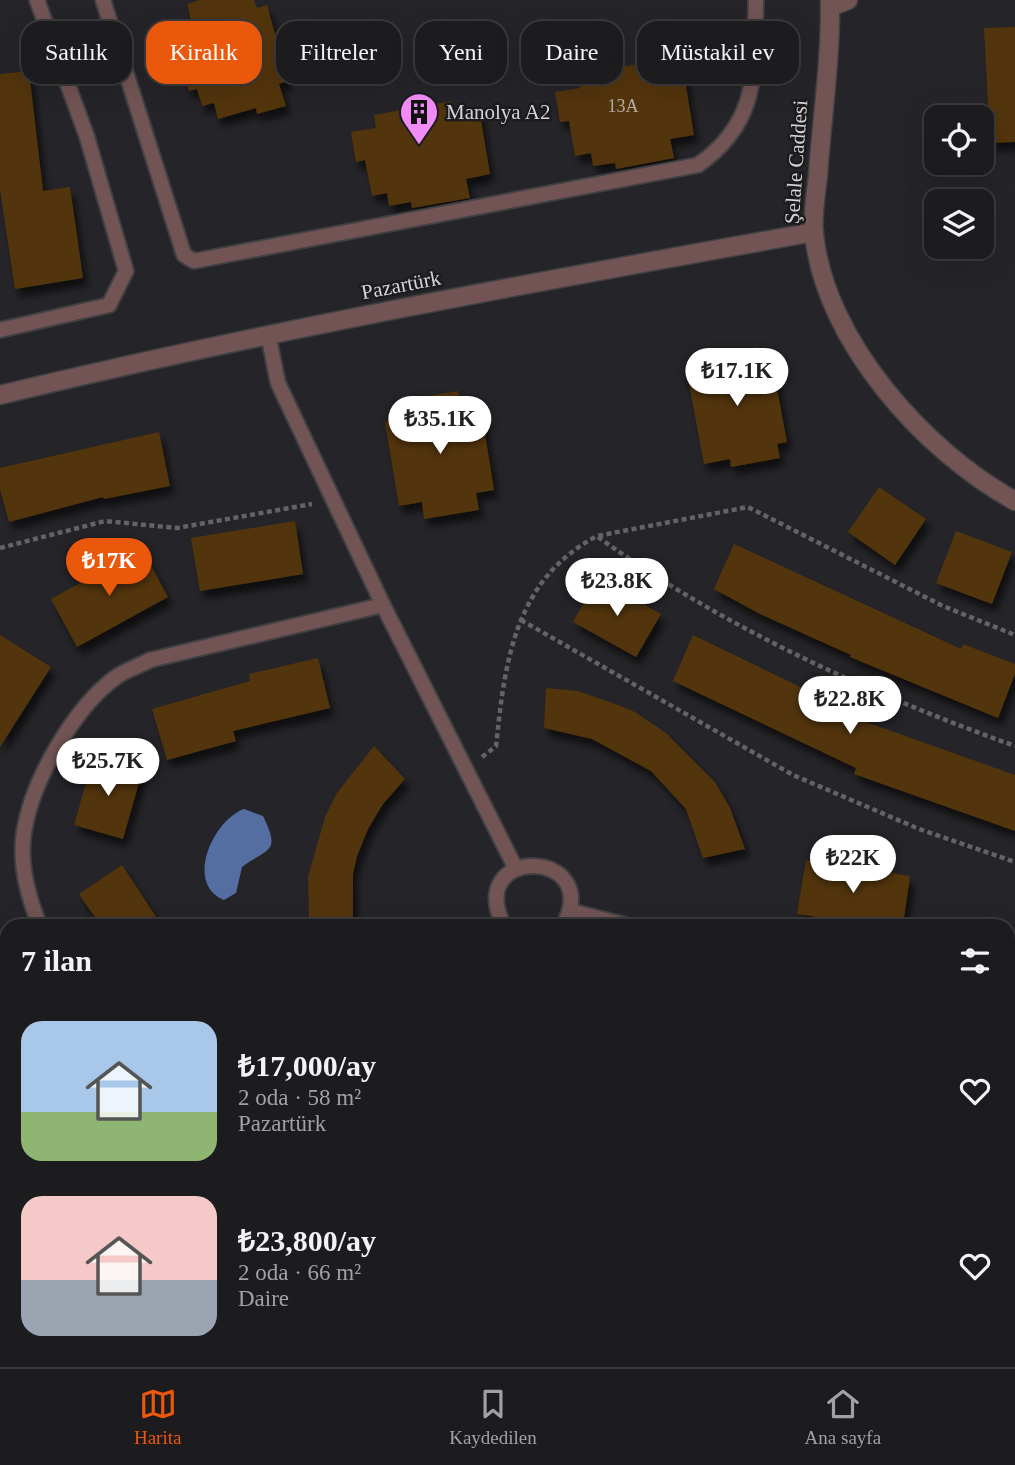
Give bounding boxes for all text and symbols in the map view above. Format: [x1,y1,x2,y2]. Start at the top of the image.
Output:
chip: Satılık [21,21,132,84]
chip: Kiralık [146,21,262,84]
chip: Filtreler [276,21,401,84]
chip: Yeni [415,21,507,84]
chip: Daire [521,21,623,84]
chip: Müstakil ev [637,21,799,84]
building icon: Manolya A2 [398,91,440,146]
house number: 13A [608,96,639,116]
street label: Şelale Caddesi [780,99,812,225]
place label: Manolya A2 [446,100,550,124]
map controls [924,105,994,259]
button: locate [924,105,994,175]
button: layers [924,189,994,259]
street label: Pazartürk [359,265,443,304]
pin: ₺17.1K [680,348,794,408]
text: ₺17.1K [701,358,773,383]
pin: ₺35.1K [383,396,497,456]
text: ₺35.1K [404,406,476,431]
pin: ₺17K [68,538,150,598]
text: ₺17K [82,548,136,573]
pin: ₺23.8K [560,558,674,618]
text: ₺23.8K [581,568,653,593]
pin: ₺22.8K [793,676,907,736]
text: ₺22.8K [814,686,886,711]
pin: ₺25.7K [51,738,165,798]
text: ₺25.7K [72,748,144,773]
pin: ₺22K [812,836,894,895]
text: ₺22K [826,845,880,870]
icon: filters [956,942,994,980]
text: 7 ilan [21,944,92,977]
icon: home [77,1049,161,1133]
text: ₺17,000/ay [238,1049,376,1082]
icon: heart [956,1072,994,1110]
text: 2 oda · 58 m² [238,1085,361,1110]
text: Pazartürk [238,1111,326,1136]
icon: home [77,1224,161,1308]
text: ₺23,800/ay [238,1224,376,1257]
icon: heart [956,1247,994,1285]
text: 2 oda · 66 m² [238,1260,361,1285]
text: Daire [238,1286,289,1311]
tab: Harita [134,1385,181,1449]
tab: Kaydedilen [449,1385,537,1449]
tab: Ana sayfa [805,1385,881,1449]

